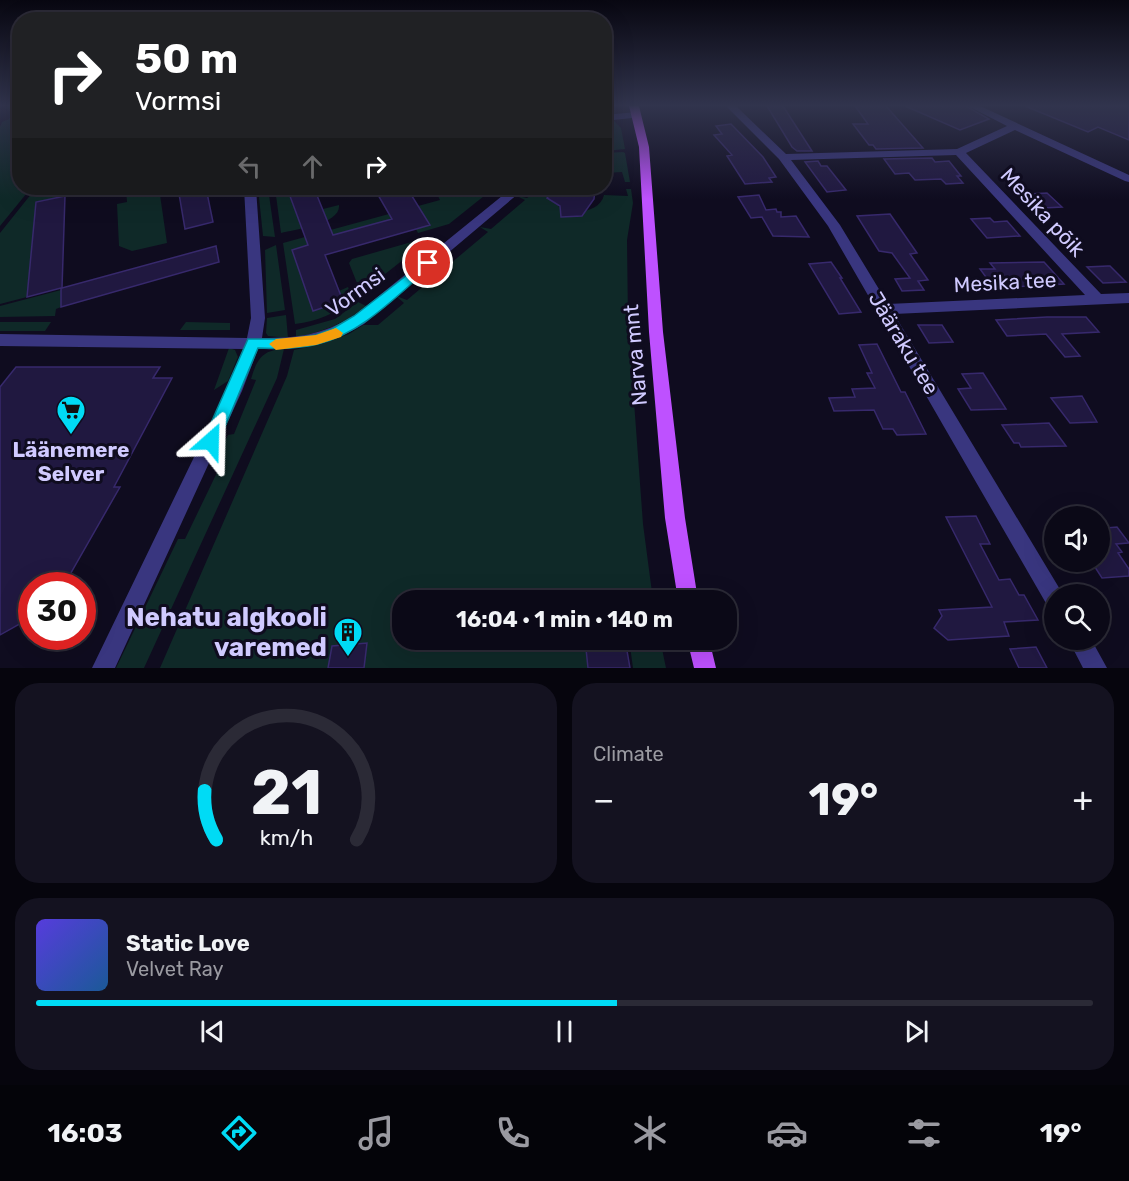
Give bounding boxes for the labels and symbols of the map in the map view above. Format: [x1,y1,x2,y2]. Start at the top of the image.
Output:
street label: Mesika põik [996,162,1090,262]
pin [402,237,453,288]
street label: Vormsi [320,262,390,322]
street label: Mesika tee [953,267,1057,297]
street label: Jääraku tee [863,287,945,399]
street label: Narva mnt [618,303,652,407]
supermarket icon: Läänemere Selver [55,394,87,436]
position arrow [179,409,243,473]
place label: Läänemere Selver [13,437,129,486]
speed limit sign: 30 [18,572,96,650]
place label: Nehatu algkooli varemed [126,602,327,663]
building icon: Nehatu algkooli varemed [332,616,364,658]

